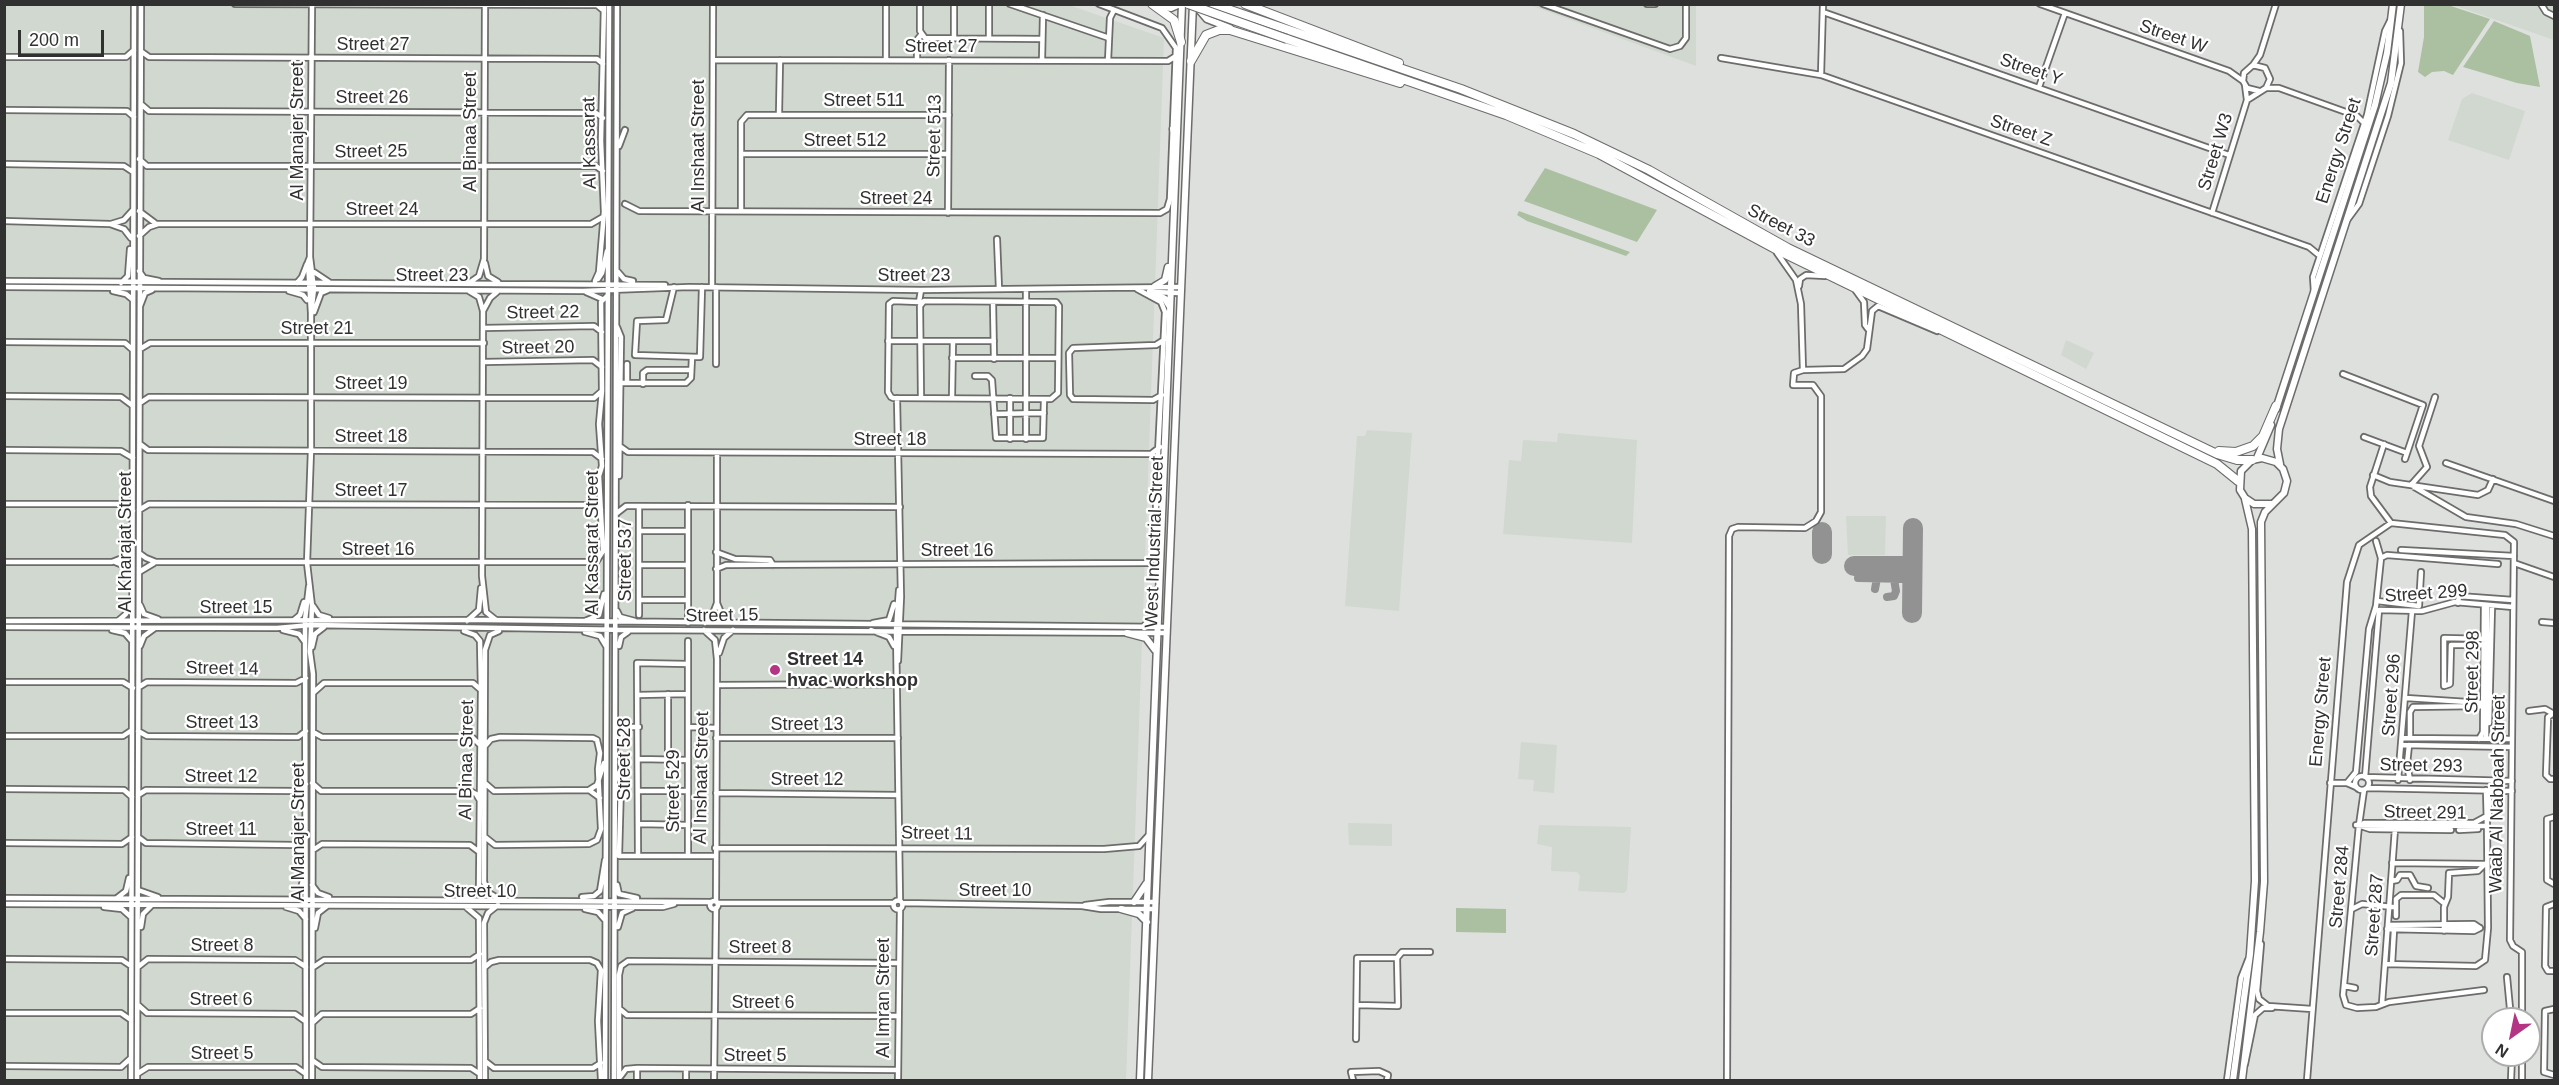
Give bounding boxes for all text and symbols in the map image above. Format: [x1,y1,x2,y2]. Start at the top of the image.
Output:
street label: Street W [2136,15,2210,59]
scale bar [21,18,106,56]
text: 200 m [29,30,79,50]
street label: Street 27 [336,34,410,56]
street label: Street 27 [904,36,978,58]
street label: Street Y [1997,49,2065,91]
street label: Al Manajer Street [287,61,309,201]
street label: Al Binaa Street [460,72,482,192]
street label: Al Inshaat Street [688,79,710,213]
street label: Street 26 [335,87,409,109]
street label: Street 511 [823,90,905,112]
street label: Street 513 [923,94,947,178]
street label: Energy Street [2312,95,2366,207]
street label: Al Kassarat [578,97,602,189]
street label: Street Z [1987,110,2055,152]
street label: Street W3 [2194,111,2238,193]
street label: Street 512 [803,130,887,152]
street label: Street 25 [334,141,408,163]
street label: Street 24 [859,188,933,210]
street label: Street 24 [345,199,419,221]
street label: Street 33 [1744,200,1818,252]
street label: Street 23 [395,265,469,287]
street label: Street 23 [877,265,951,287]
street label: Street 22 [506,302,580,324]
street label: Street 21 [280,318,354,340]
street label: Street 20 [501,337,575,359]
street label: Street 19 [334,373,408,395]
street label: Street 18 [334,426,408,448]
street label: Street 18 [853,429,927,451]
street label: West Industrial Street [1141,456,1169,628]
street label: Al Kassarat Street [582,470,604,616]
street label: Al Kharajat Street [115,471,137,613]
street label: Street 17 [334,480,408,502]
street label: Street 537 [615,518,637,602]
street label: Street 16 [341,539,415,561]
street label: Street 16 [920,540,994,562]
street label: Street 299 [2384,580,2468,608]
street label: Street 15 [199,597,273,619]
street label: Street 15 [685,605,759,627]
street label: Street 298 [2461,630,2485,714]
place label: Street 14 hvac workshop [787,649,918,692]
street label: Street 296 [2378,653,2406,737]
street label: Energy Street [2305,656,2337,768]
street label: Street 14 [185,658,259,680]
marker: Street 14 hvac workshop [768,663,782,677]
street label: Waab Al Nabbaah Street [2485,695,2511,893]
street label: Al Binaa Street [455,700,479,820]
street label: Al Inshaat Street [690,711,714,845]
street label: Street 13 [185,712,259,734]
street label: Street 13 [770,714,844,736]
street label: Street 528 [614,717,636,801]
street label: Street 529 [663,749,685,833]
street label: Street 293 [2379,754,2463,778]
street label: Al Manajer Street [288,762,310,902]
street label: Street 12 [184,766,258,788]
street label: Street 12 [770,769,844,791]
street label: Street 291 [2383,801,2467,825]
street label: Street 11 [185,819,257,841]
street label: Street 11 [901,823,973,845]
street label: Street 284 [2326,845,2354,929]
street label: Street 287 [2361,873,2389,957]
street label: Street 10 [958,880,1032,902]
street label: Street 10 [443,881,517,903]
street label: Street 8 [190,935,254,957]
street label: Street 8 [728,937,792,959]
street label: Al Imran Street [873,938,895,1058]
street label: Street 6 [189,989,253,1011]
street label: Street 6 [731,992,795,1014]
north arrow [2481,1007,2541,1067]
text: N [2493,1041,2511,1061]
street label: Street 5 [190,1043,254,1065]
street label: Street 5 [723,1045,787,1067]

